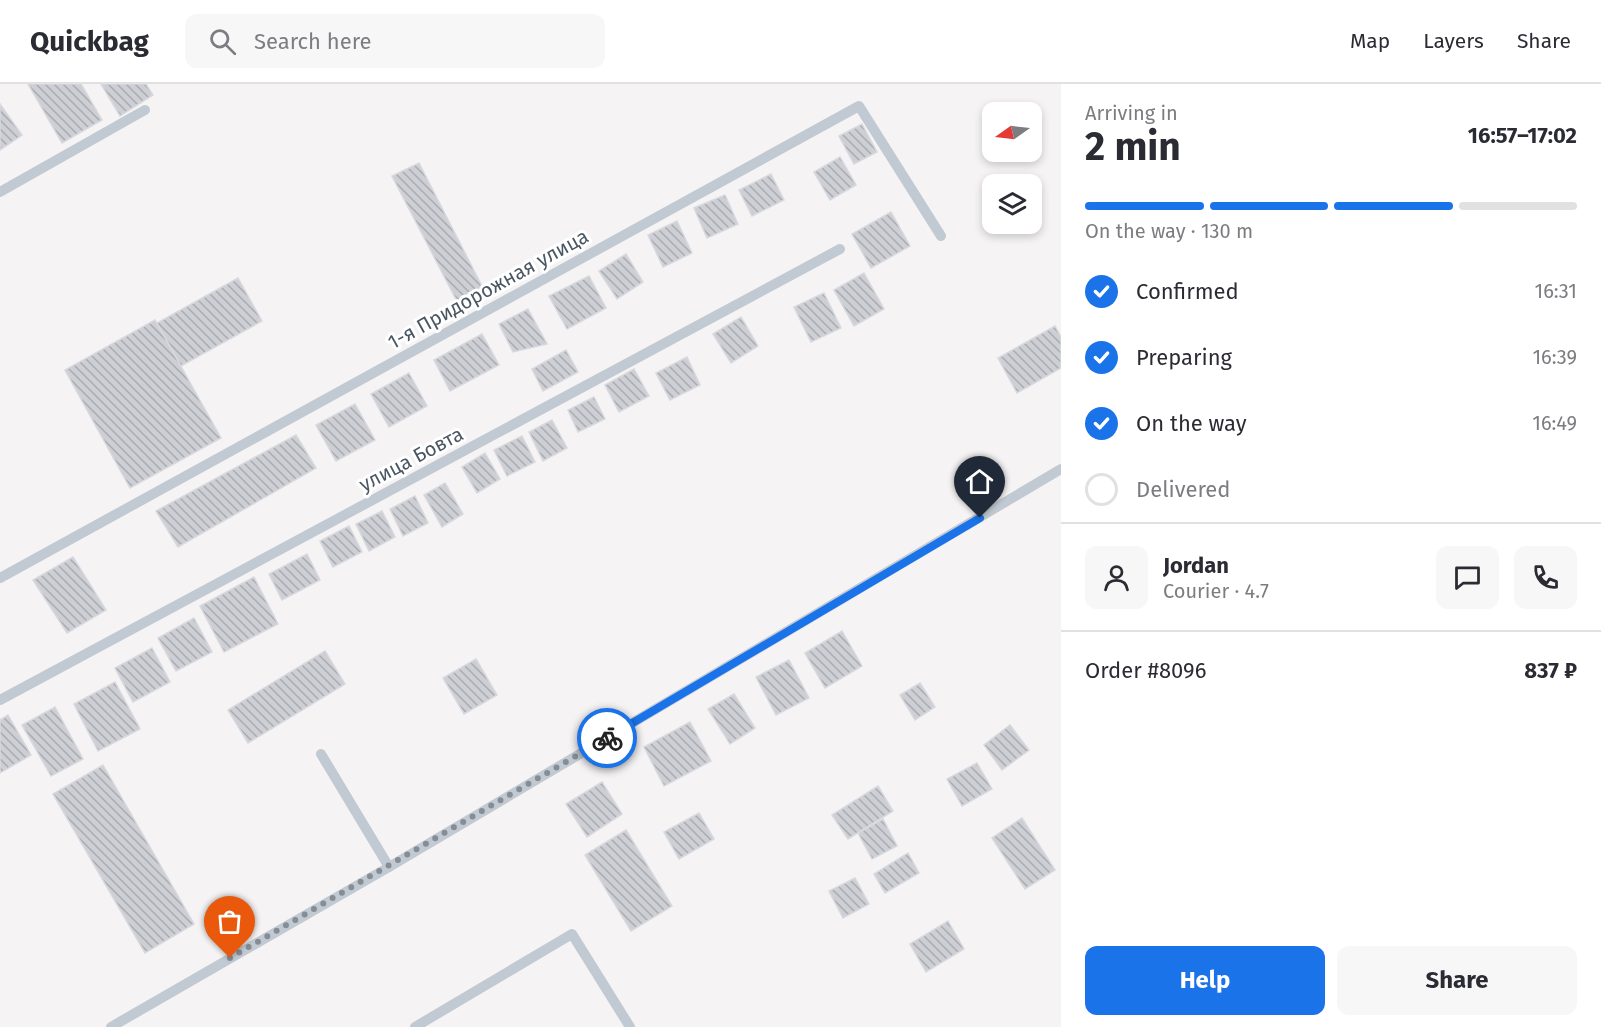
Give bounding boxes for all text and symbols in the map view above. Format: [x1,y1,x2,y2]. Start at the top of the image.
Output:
search box [185,14,605,68]
text: Quickbag [30,25,149,58]
icon: search [206,25,239,58]
text: Search here [254,28,372,55]
text: Map [1350,28,1390,54]
text: Layers [1423,28,1484,54]
text: Share [1517,28,1571,54]
text: Arriving in [1085,101,1178,125]
north arrow [982,102,1042,162]
map controls [982,102,1042,234]
text: 16:57–17:02 [1468,122,1577,149]
text: 2 min [1085,124,1181,170]
button: layers [982,174,1042,234]
text: On the way · 130 m [1085,219,1253,243]
street label: 1-я Придорожная улица [384,224,592,354]
icon: check [1085,275,1118,308]
text: Confirmed [1136,278,1239,305]
text: 16:31 [1535,279,1577,303]
icon: check [1085,341,1118,374]
text: Preparing [1136,344,1232,371]
text: 16:39 [1532,345,1577,369]
icon: check [1085,407,1118,440]
text: On the way [1136,410,1247,437]
text: 16:49 [1532,411,1577,435]
street label: улица Бовта [355,422,467,496]
pin [954,456,1005,518]
icon: home [963,465,996,498]
text: Delivered [1136,476,1231,503]
button: person [1085,546,1148,609]
button: chat [1436,546,1499,609]
button: phone [1514,546,1577,609]
text: Jordan [1163,552,1229,579]
text: Courier · 4.7 [1163,579,1269,603]
text: Order #8096 [1085,657,1206,684]
text: 837 ₽ [1524,657,1577,684]
courier [577,708,637,768]
icon: bike [591,722,624,755]
pin [204,896,255,958]
icon: bag [213,905,246,938]
button: Help [1085,946,1325,1015]
button: Share [1337,946,1577,1015]

